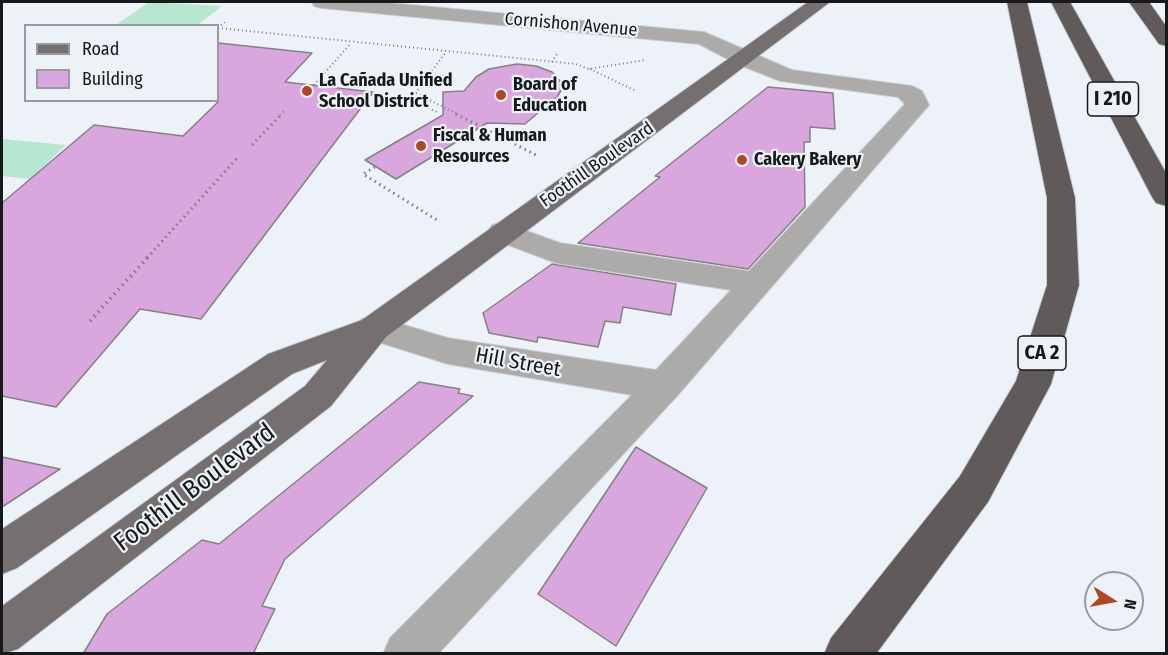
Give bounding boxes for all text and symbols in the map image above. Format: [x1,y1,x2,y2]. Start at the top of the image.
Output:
street label: Cornishon Avenue [504,8,638,42]
legend [24,24,219,102]
text: Road [82,38,119,60]
text: Building [82,68,143,90]
place label: La Cañada Unified School District [319,70,453,112]
place label: Board of Education [513,74,587,116]
road number: I 210 [1088,82,1138,116]
marker: La Cañada Unified School District [300,84,314,98]
marker: Board of Education [494,88,508,102]
street label: Foothill Boulevard [536,118,658,212]
place label: Fiscal & Human Resources [433,125,547,168]
marker: Fiscal & Human Resources [414,139,428,153]
place label: Cakery Bakery [754,149,861,171]
marker: Cakery Bakery [735,153,749,167]
road number: CA 2 [1018,336,1066,370]
street label: Hill Street [474,343,562,383]
street label: Foothill Boulevard [108,417,282,559]
north arrow [1084,571,1144,631]
text: N [1120,598,1140,611]

